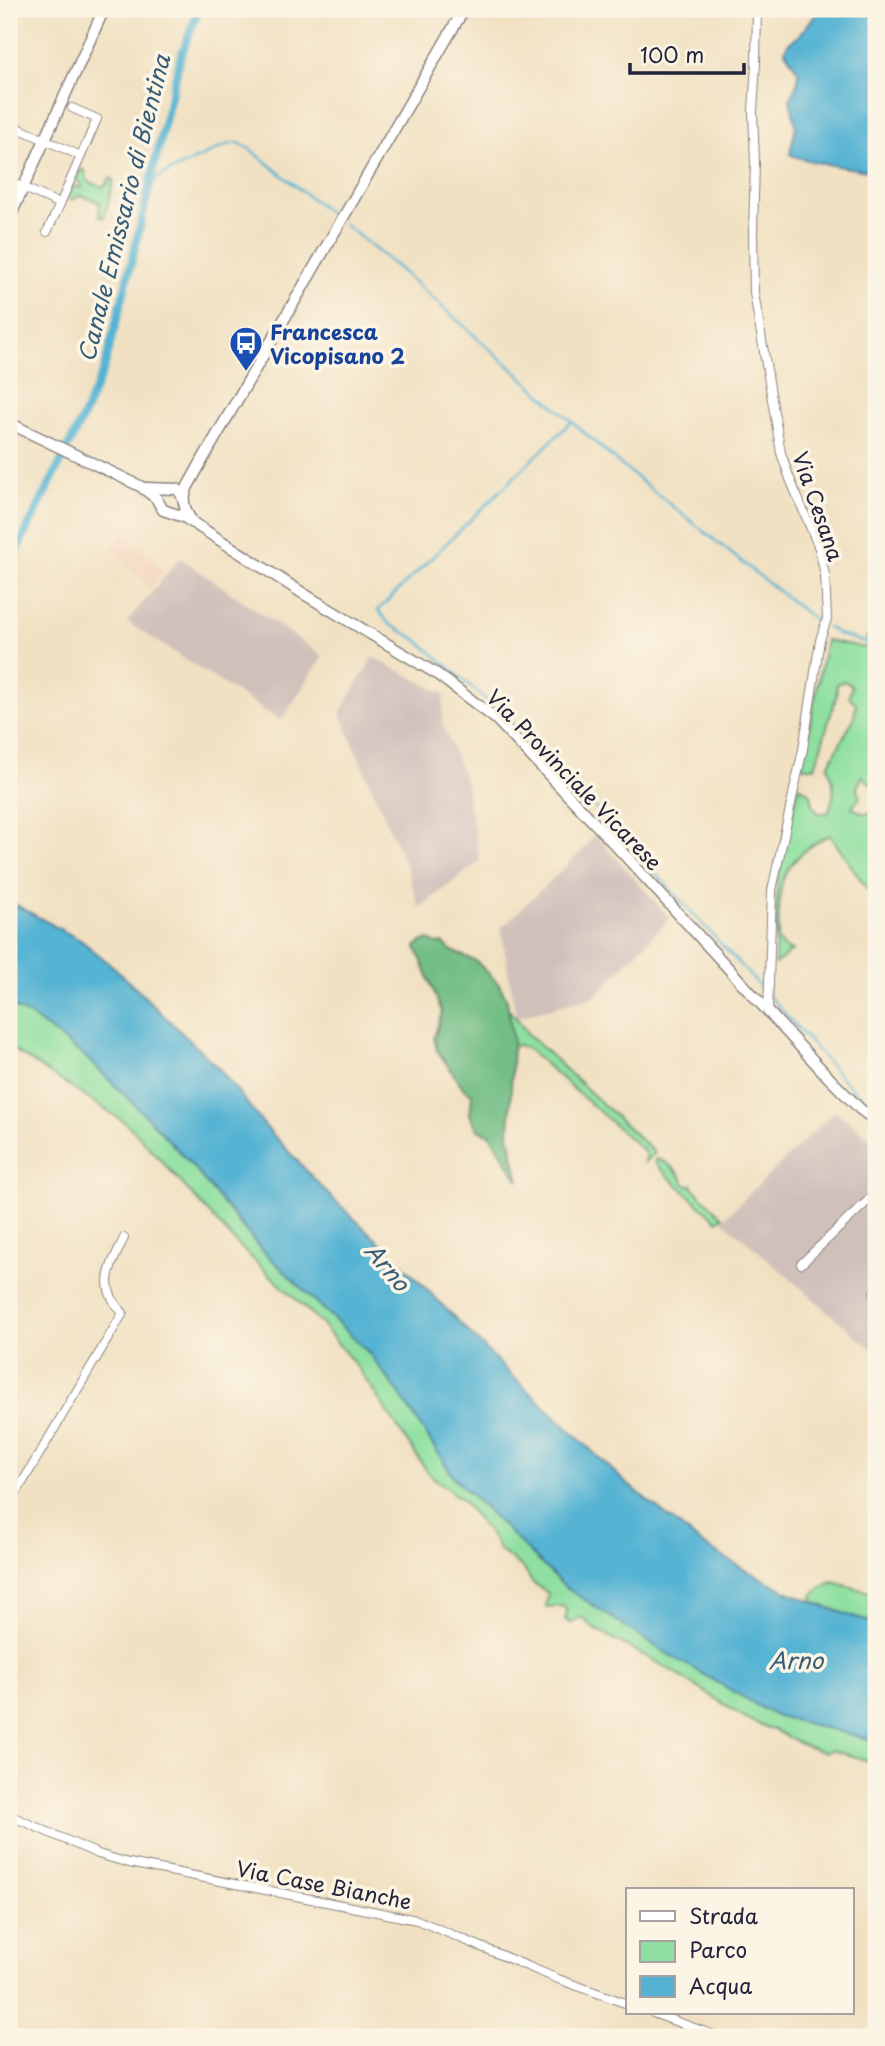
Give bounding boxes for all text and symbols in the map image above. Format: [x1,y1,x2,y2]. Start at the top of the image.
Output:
scale bar [630,32,743,76]
text: 100 m [640,38,704,70]
water label: Canale Emissario di Bientina [68,50,178,365]
place label: Francesca Vicopisano 2 [270,315,405,371]
bus stop icon: Francesca Vicopisano 2 [227,324,265,373]
street label: Via Cesana [785,447,853,566]
street label: Via Provinciale Vicarese [480,681,670,877]
water label: Arno [357,1234,420,1299]
water label: Arno [769,1642,825,1677]
street label: Via Case Bianche [234,1851,414,1917]
legend [626,1888,854,2014]
text: Strada [689,1899,759,1931]
text: Parco [689,1933,747,1965]
text: Acqua [689,1969,752,2001]

